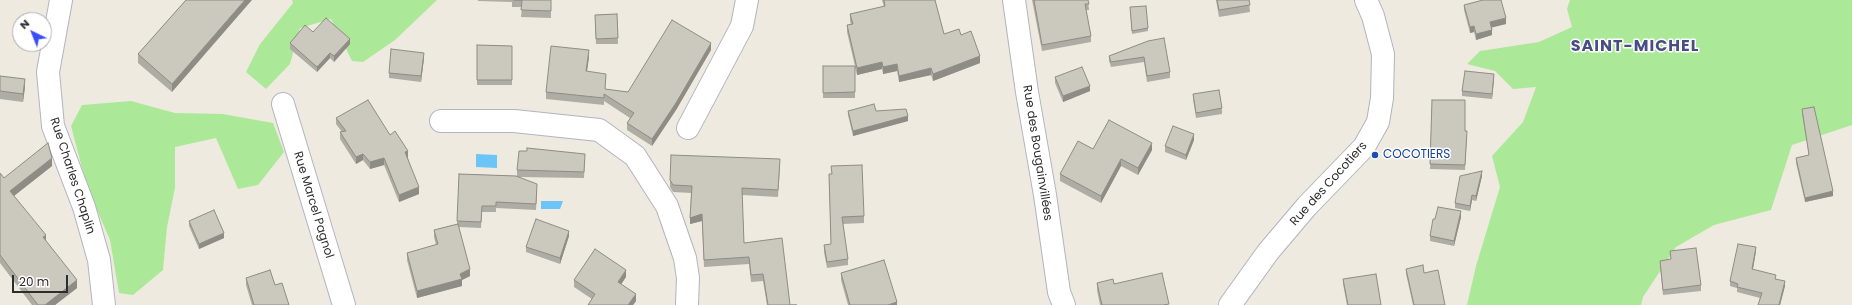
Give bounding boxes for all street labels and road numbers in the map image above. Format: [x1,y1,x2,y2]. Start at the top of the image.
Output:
street label: Rue des Bougainvillées [1019,84,1055,222]
street label: Rue Charles Chaplin [46,116,98,236]
street label: Rue des Cocotiers [1288,139,1370,229]
street label: Rue Marcel Pagnol [290,150,336,260]

